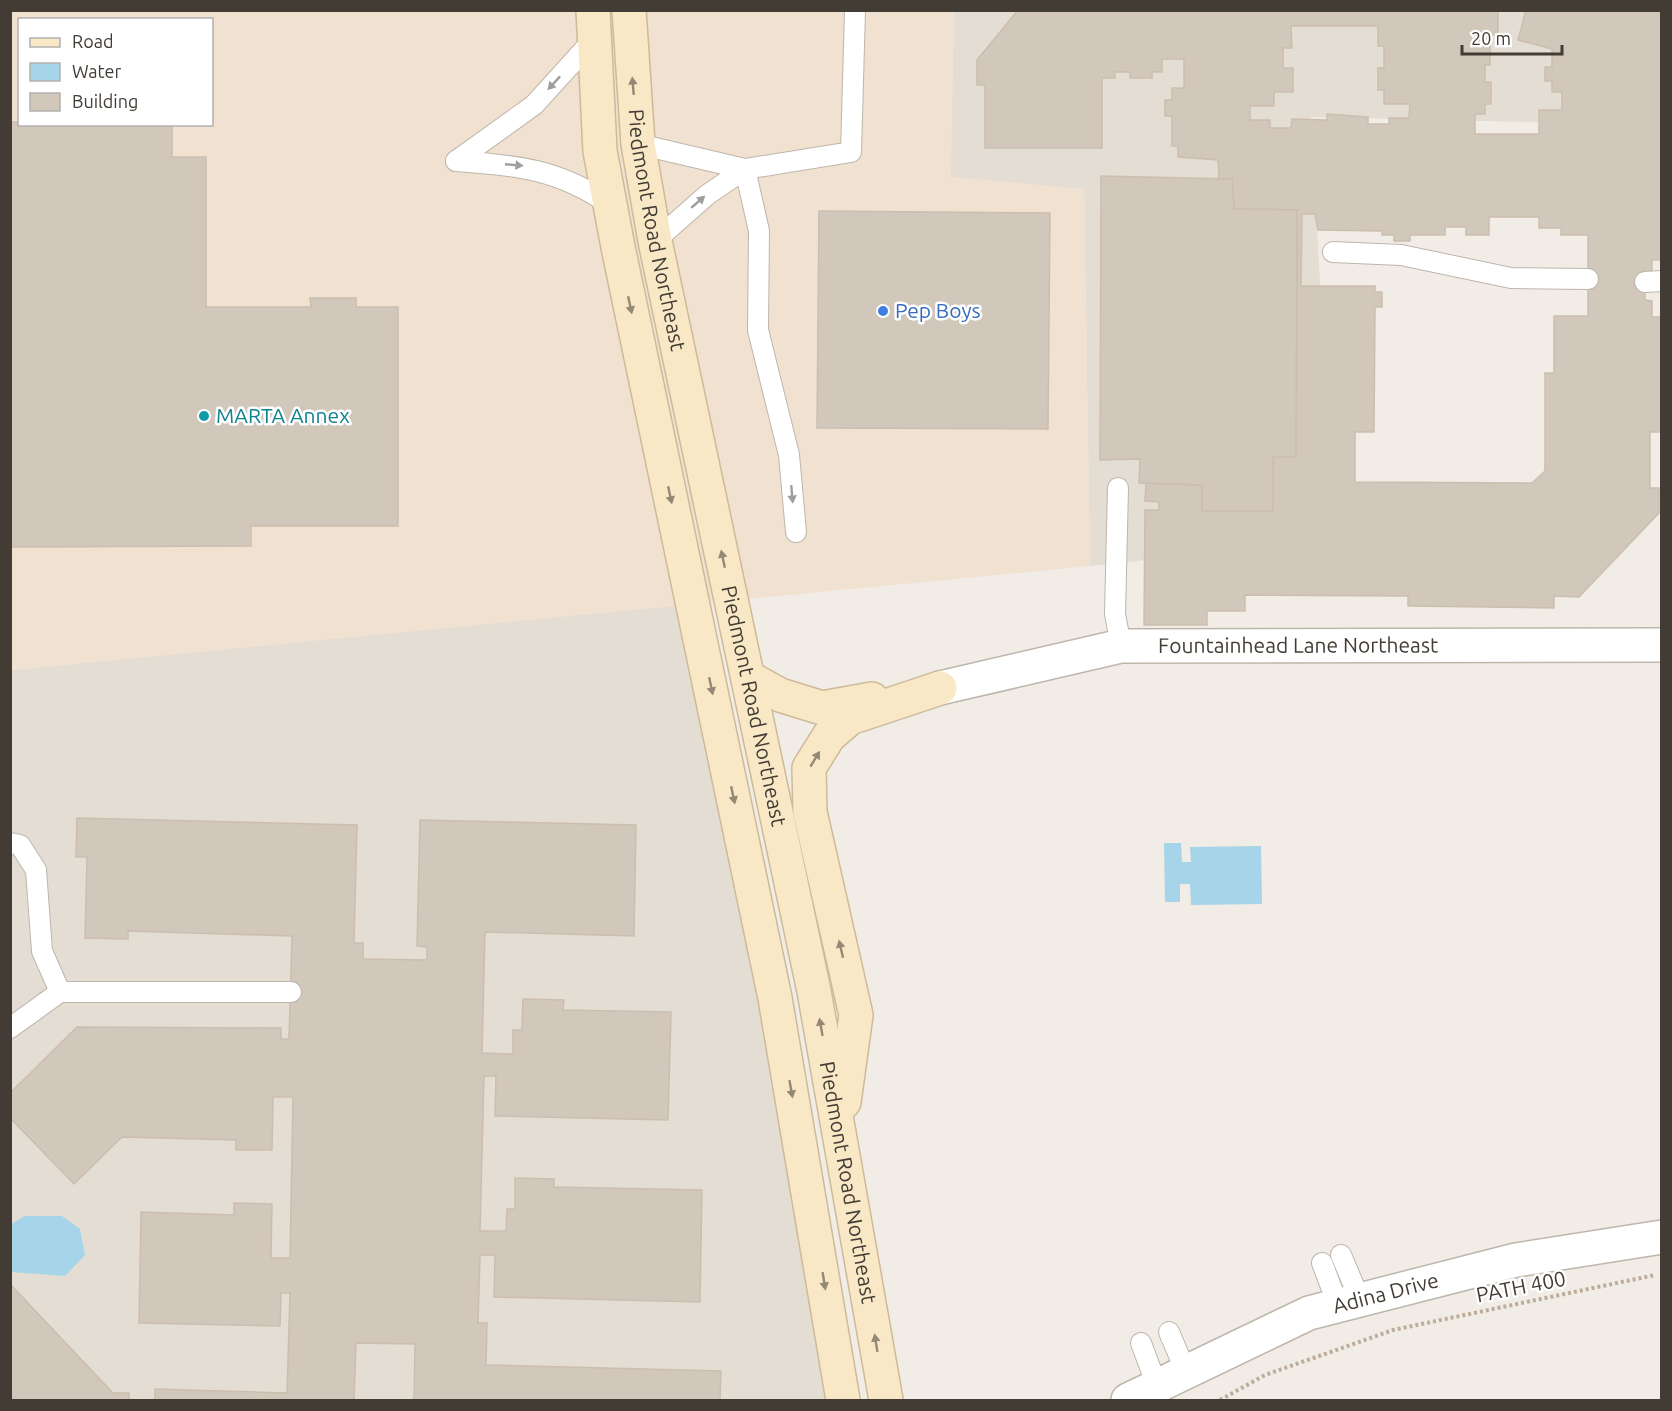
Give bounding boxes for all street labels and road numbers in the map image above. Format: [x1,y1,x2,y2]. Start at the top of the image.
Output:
street label: Piedmont Road Northeast [625,108,691,353]
street label: Piedmont Road Northeast [717,583,792,828]
street label: Fountainhead Lane Northeast [1158,632,1438,657]
street label: Piedmont Road Northeast [816,1059,882,1305]
street label: PATH 400 [1474,1266,1568,1306]
street label: Adina Drive [1330,1267,1441,1317]

